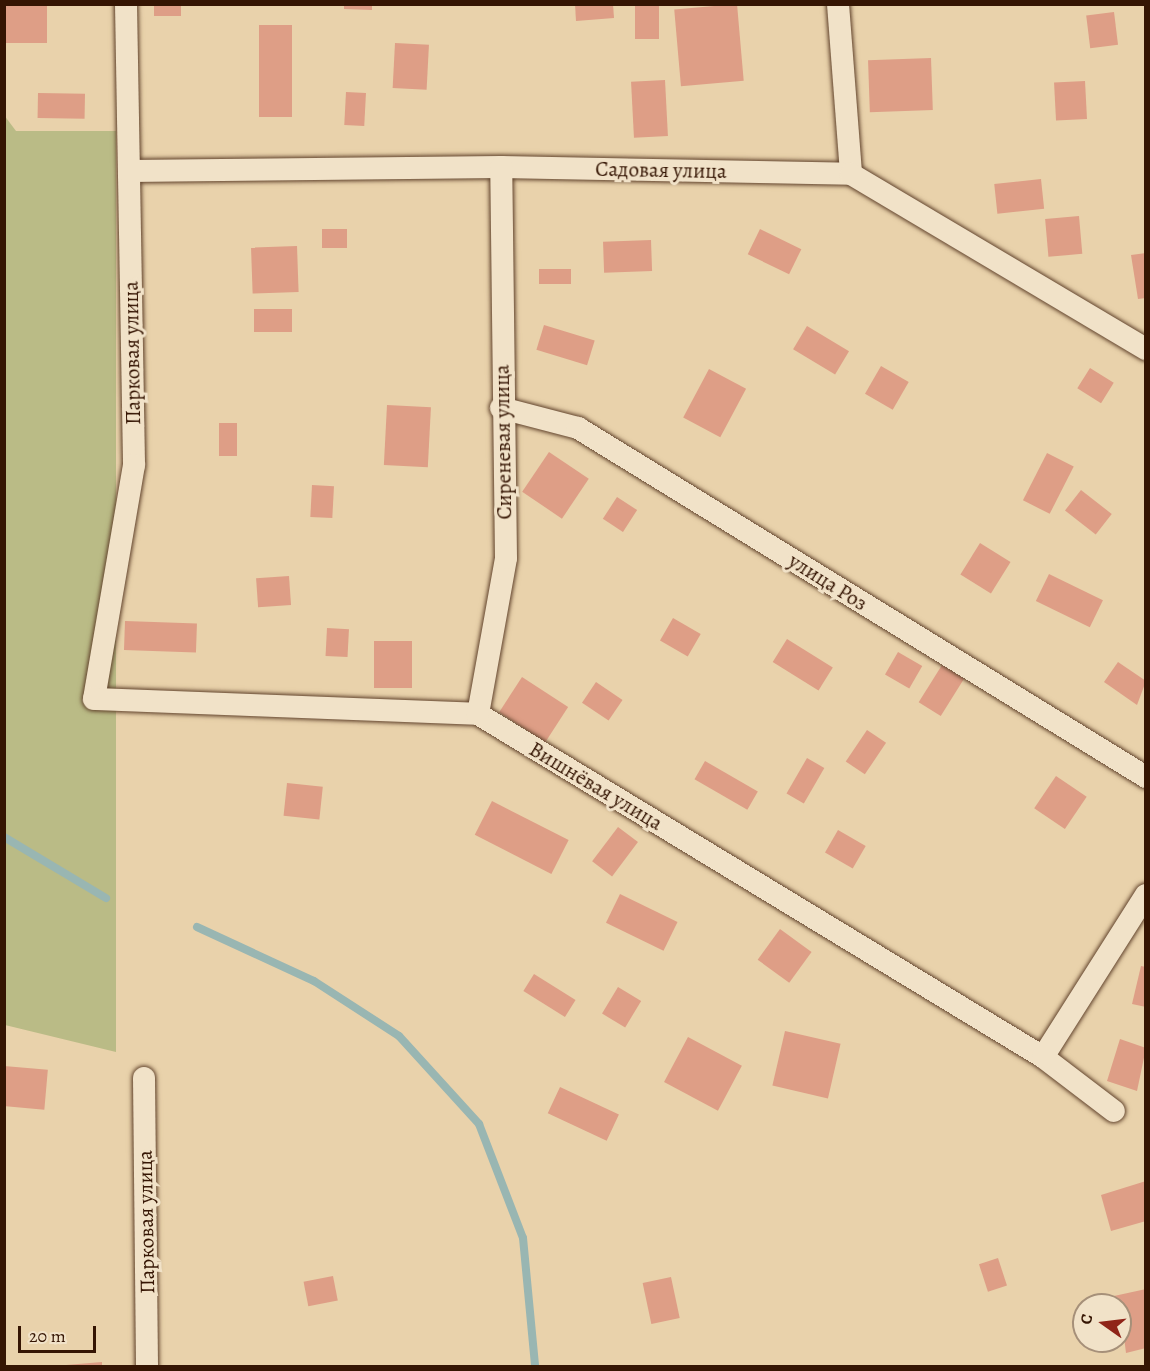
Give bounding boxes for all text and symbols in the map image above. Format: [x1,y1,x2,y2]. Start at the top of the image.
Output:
street label: Садовая улица [595,156,727,184]
street label: Парковая улица [118,281,146,425]
street label: Сиреневая улица [489,364,517,520]
street label: улица Роз [784,548,872,616]
street label: Вишнёвая улица [525,736,667,836]
street label: Парковая улица [132,1150,160,1294]
north arrow [1072,1293,1132,1353]
text: С [1075,1312,1098,1327]
scale bar [21,1314,99,1352]
text: 20 m [29,1324,66,1348]

